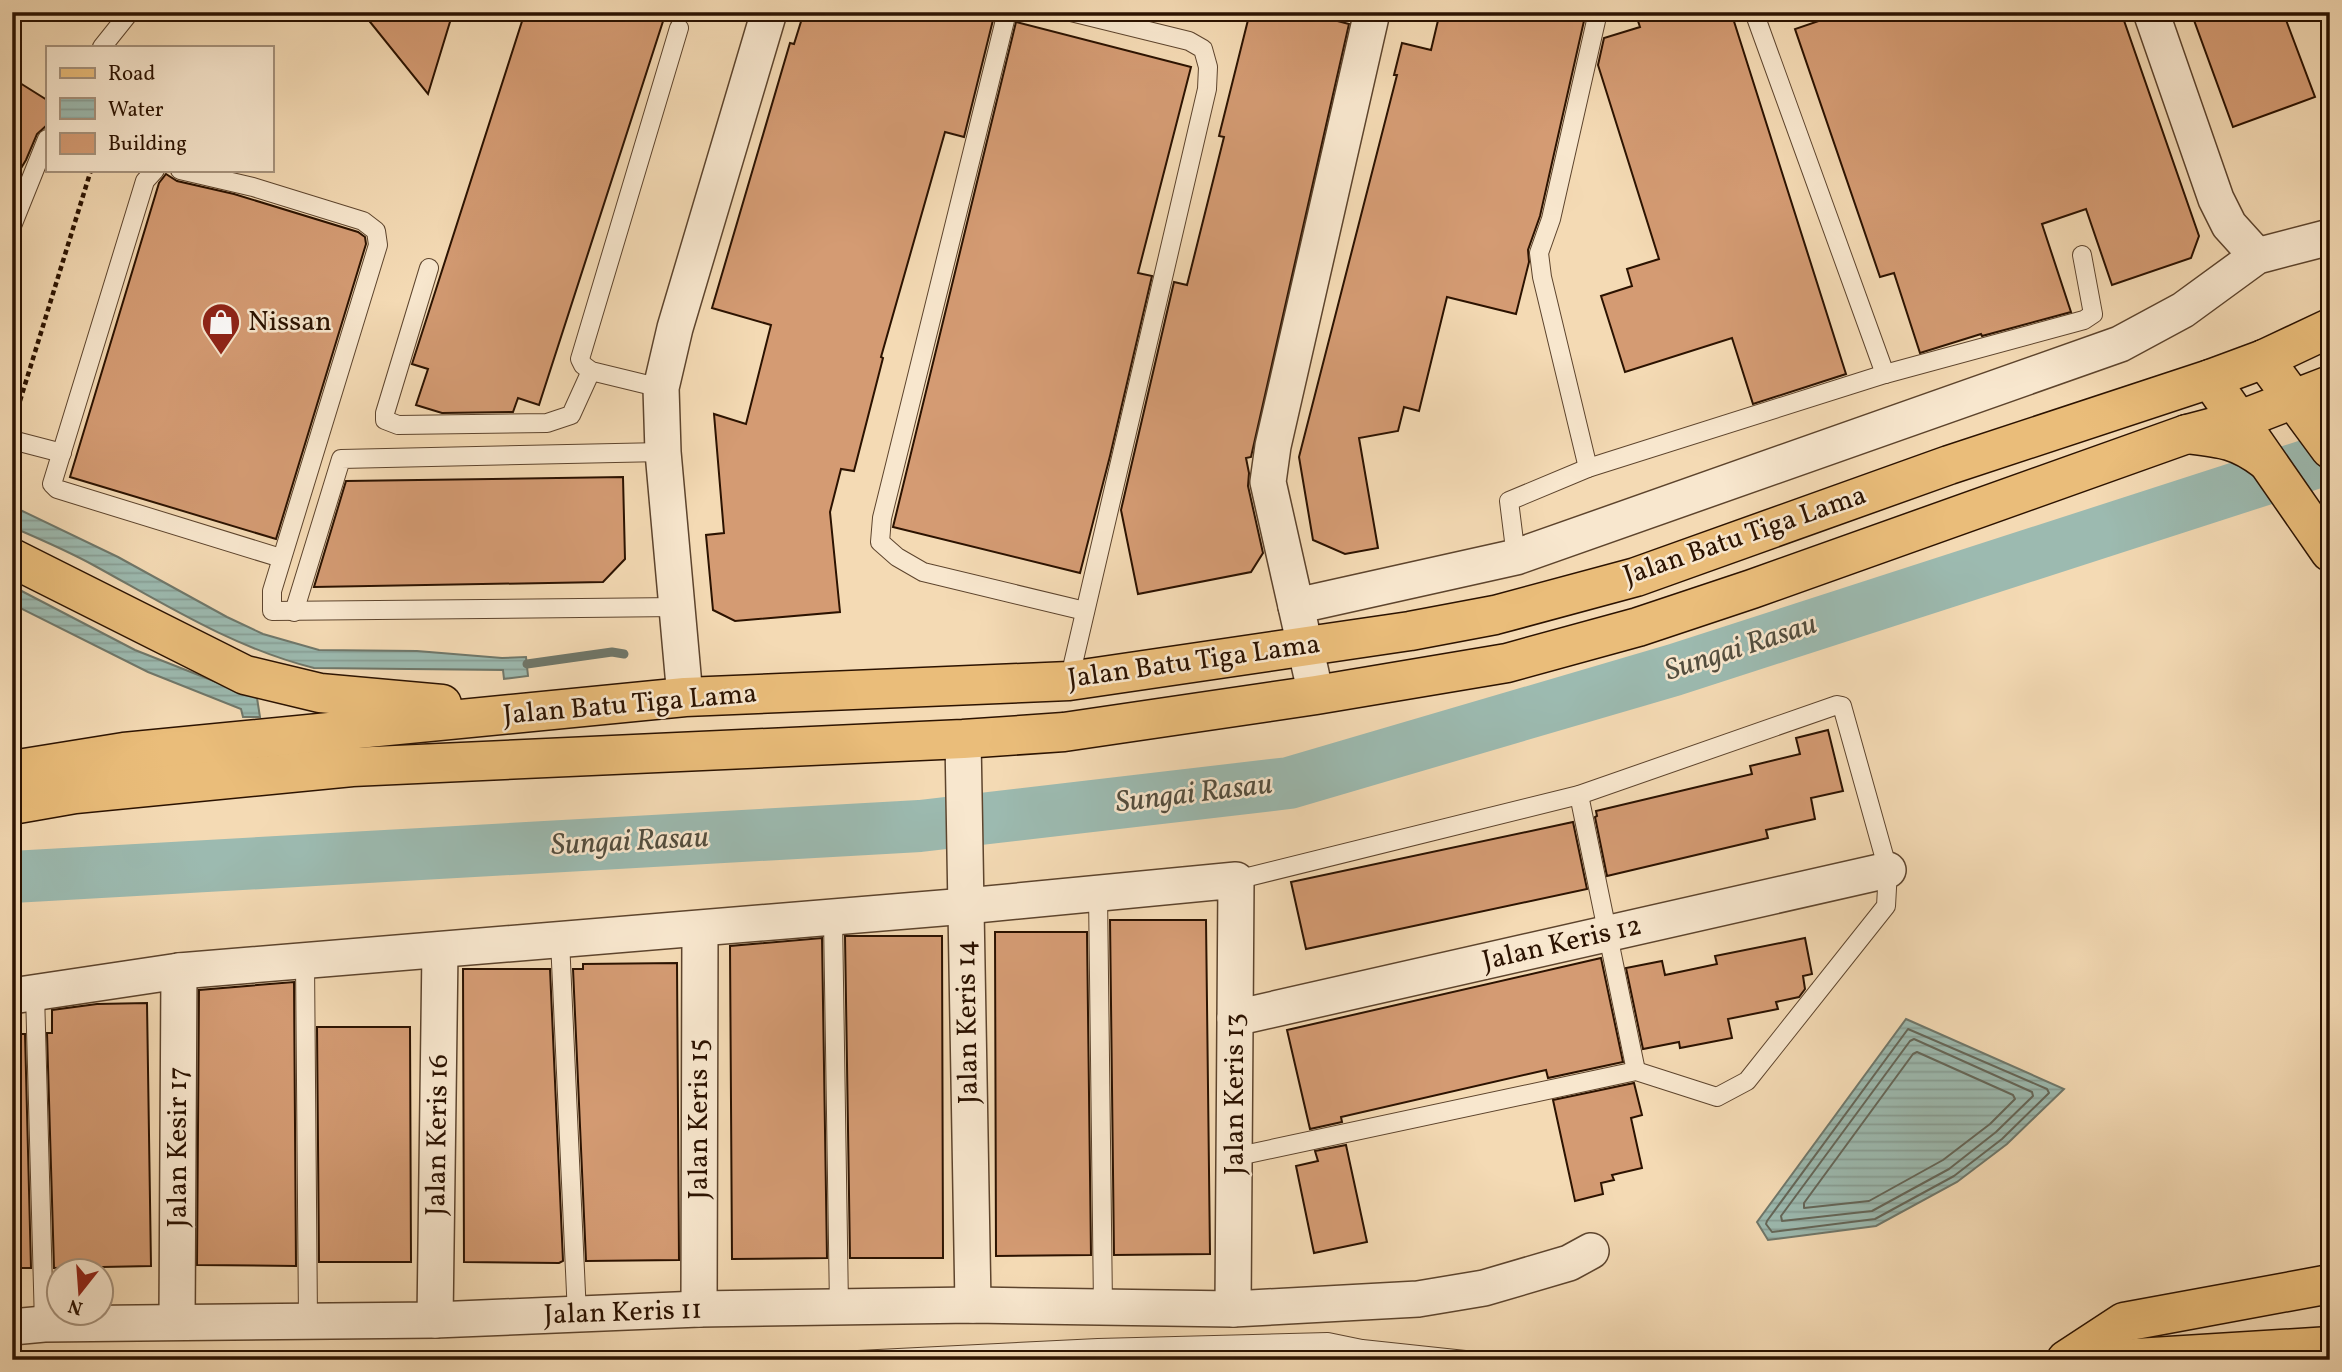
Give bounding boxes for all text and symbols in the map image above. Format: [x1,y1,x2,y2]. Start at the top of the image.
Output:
legend [46,46,273,172]
text: Road [108,60,155,89]
text: Water [108,96,164,125]
text: Building [108,130,187,159]
shop icon: Nissan [200,301,242,356]
place label: Nissan [248,303,332,342]
street label: Jalan Batu Tiga Lama [1618,476,1872,596]
water label: Sungai Rasau [1659,604,1823,692]
street label: Jalan Batu Tiga Lama [1065,625,1323,699]
street label: Jalan Batu Tiga Lama [501,674,759,736]
water label: Sungai Rasau [1113,764,1275,824]
water label: Sungai Rasau [550,817,710,867]
street label: Jalan Keris 12 [1478,907,1646,981]
street label: Jalan Keris 14 [947,940,989,1104]
street label: Jalan Keris 13 [1216,1013,1255,1175]
street label: Jalan Keris 15 [680,1038,719,1200]
street label: Jalan Keris 16 [417,1054,459,1216]
street label: Jalan Kesir 17 [159,1066,198,1228]
north arrow [46,1256,116,1326]
street label: Jalan Keris 11 [543,1291,703,1335]
text: N [65,1292,86,1321]

